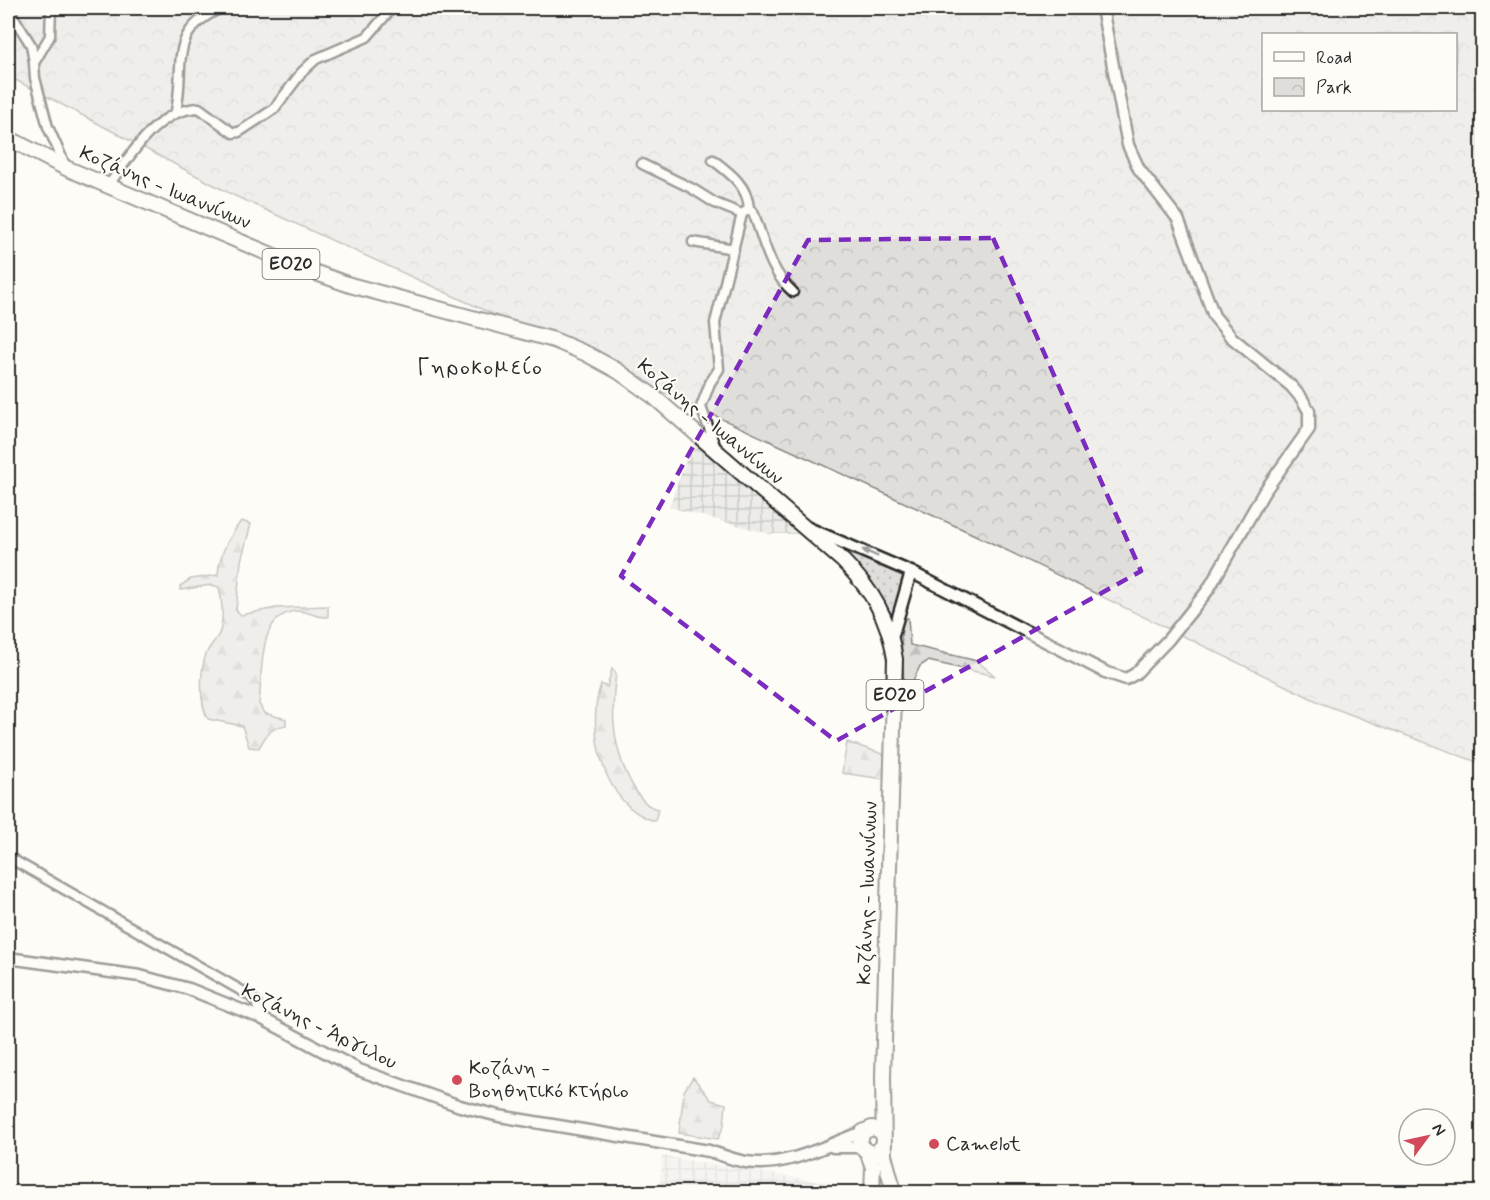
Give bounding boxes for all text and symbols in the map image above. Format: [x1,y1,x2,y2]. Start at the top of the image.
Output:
legend [1262,33,1457,111]
text: Road [1316,46,1352,70]
text: Park [1316,76,1352,100]
street label: Κοζάνης - Ιωαννίνων [75,140,255,236]
road number: ΕΟ20 [262,249,320,279]
street label: Κοζάνης - Ιωαννίνων [631,353,789,491]
district label: Γηροκομείο [417,354,543,382]
one-way arrow [860,548,878,558]
road number: ΕΟ20 [866,680,924,710]
street label: Κοζάνης - Ιωαννίνων [851,801,885,985]
street label: Κοζάνης - Άργιλου [237,978,401,1076]
place label: Κοζάνη - Βοηθητικό κτήριο [469,1055,629,1105]
marker: Κοζάνη - Βοηθητικό κτήριο [450,1073,464,1087]
north arrow [1397,1107,1457,1167]
text: N [1427,1119,1450,1140]
place label: Camelot [946,1131,1021,1158]
marker: Camelot [927,1137,941,1151]

